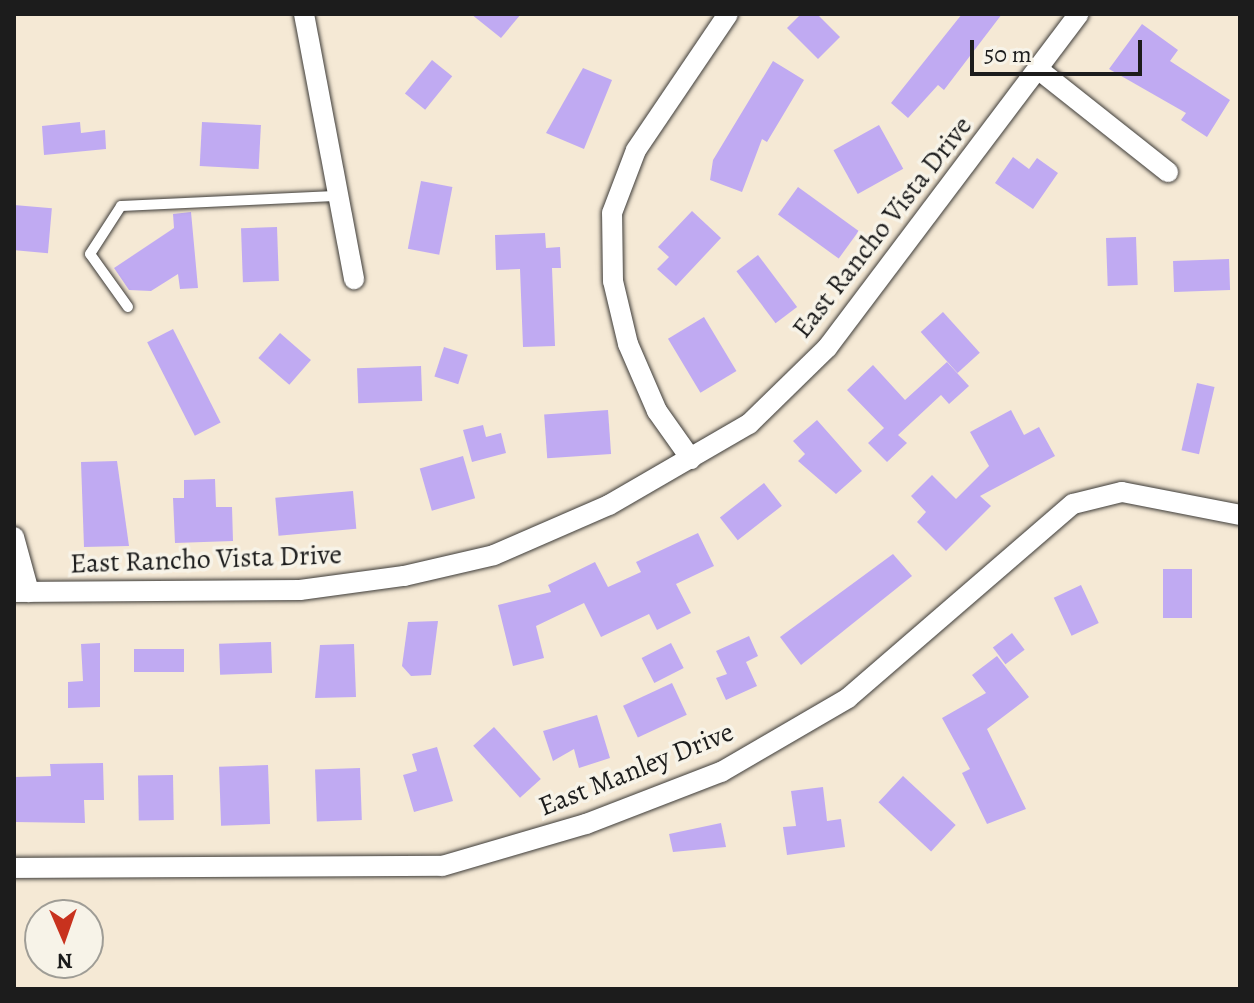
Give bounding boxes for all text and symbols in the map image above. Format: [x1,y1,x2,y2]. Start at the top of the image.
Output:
scale bar [974,24,1146,74]
text: 50 m [984,38,1032,70]
street label: East Rancho Vista Drive [785,109,979,345]
street label: East Rancho Vista Drive [69,537,343,581]
street label: East Manley Drive [534,715,738,823]
north arrow [24,899,104,979]
text: N [56,946,73,976]

